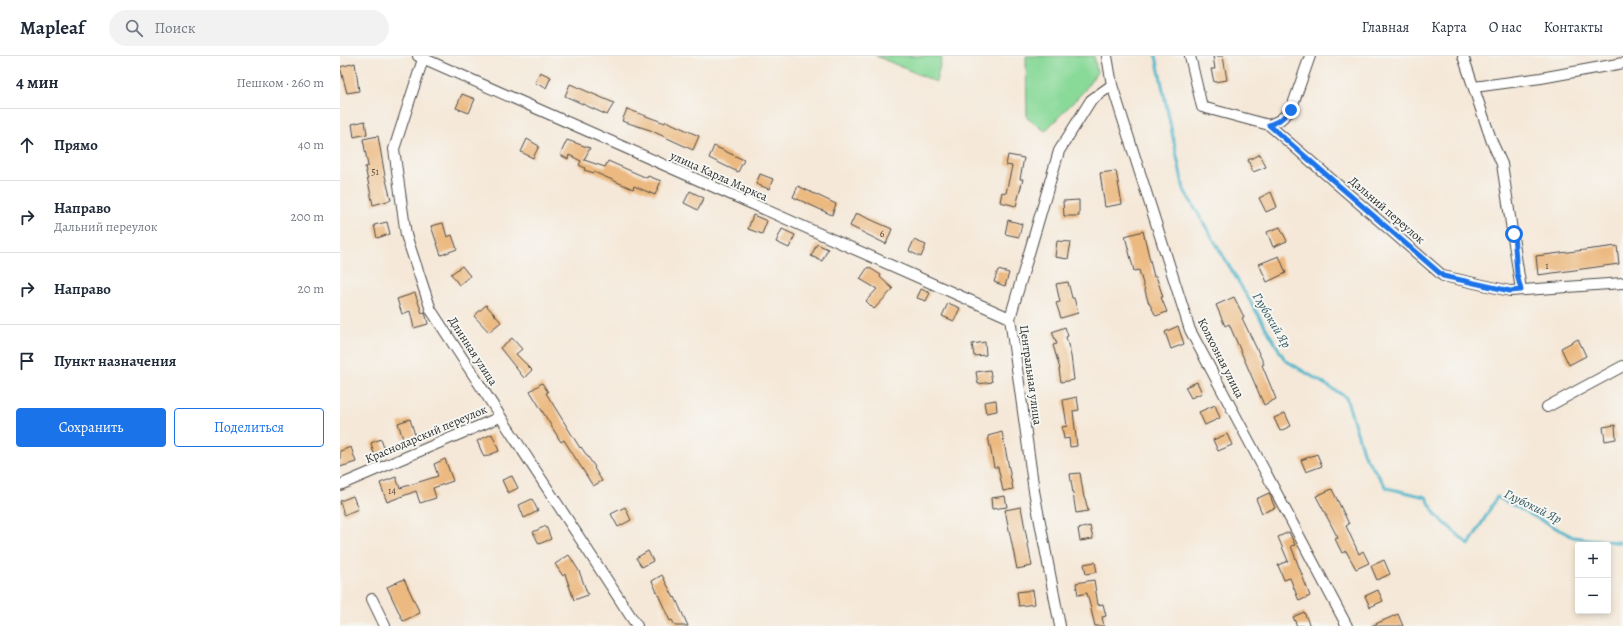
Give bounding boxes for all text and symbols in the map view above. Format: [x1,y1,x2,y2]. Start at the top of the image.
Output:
search box [109,10,389,46]
text: Mapleaf [20,15,85,41]
icon: search [123,17,145,39]
text: Поиск [155,18,196,38]
text: Главная [1362,18,1409,37]
text: Карта [1431,18,1467,37]
text: О нас [1489,18,1522,37]
text: Контакты [1544,18,1603,37]
text: 4 мин [16,71,59,94]
text: Пешком · 260 m [236,74,324,91]
route end [1282,101,1300,119]
icon: ahead [16,134,38,156]
text: Прямо [54,135,98,155]
text: 40 m [298,136,324,153]
street label: улица Карла Маркса [667,147,771,205]
house number: 51 [371,165,379,178]
street label: Дальний переулок [1346,173,1428,247]
text: Направо [54,198,111,218]
icon: right [16,206,38,228]
text: 200 m [291,208,324,225]
text: Дальний переулок [54,218,158,235]
route start [1505,225,1523,243]
house number: 6 [880,227,885,240]
house number: 1 [1545,259,1549,272]
icon: right [16,278,38,300]
text: Направо [54,279,111,299]
text: 20 m [298,280,324,297]
water label: Глубокий Яр [1249,289,1295,351]
street label: Длинная улица [445,314,501,389]
street label: Колхозная улица [1194,315,1248,401]
street label: Центральная улица [1016,324,1046,426]
icon: arrive [16,350,38,372]
text: Пункт назначения [54,351,176,371]
street label: Краснодарский переулок [363,401,489,467]
button: Сохранить [16,408,166,447]
button: Поделиться [174,408,324,447]
house number: 14 [388,484,396,497]
water label: Глубокий Яр [1501,485,1565,527]
map controls [1575,542,1611,614]
button: + [1575,542,1611,578]
button: − [1575,578,1611,614]

